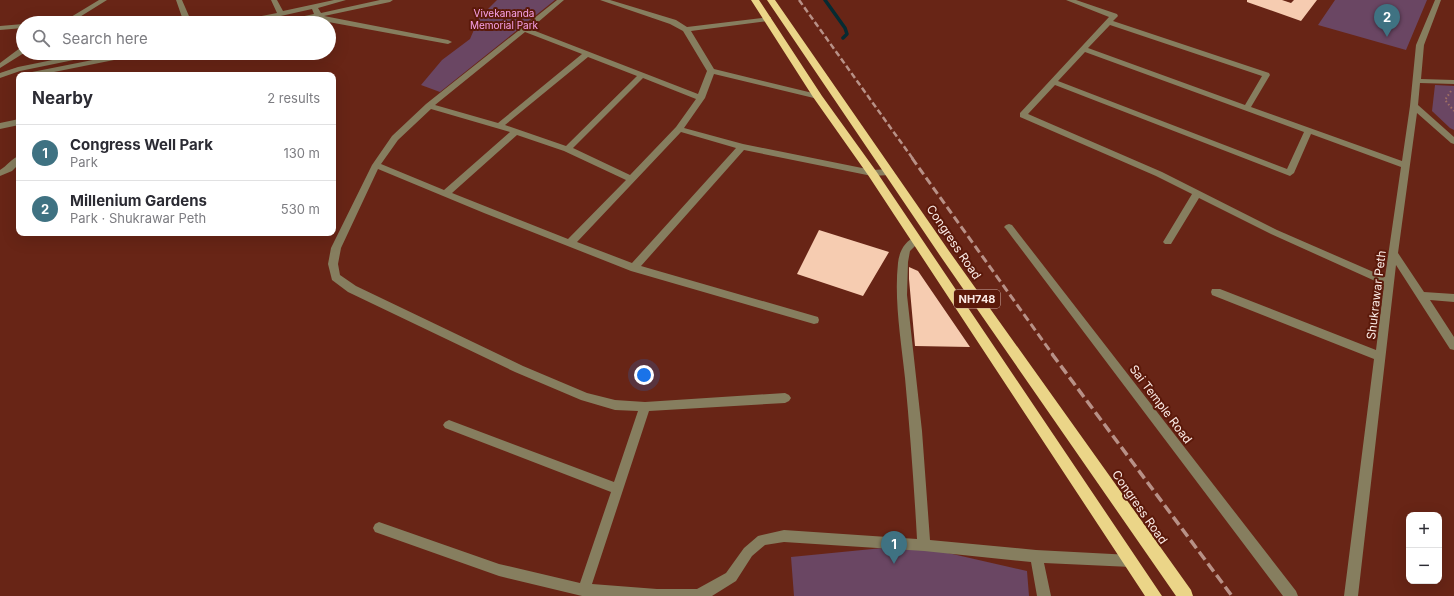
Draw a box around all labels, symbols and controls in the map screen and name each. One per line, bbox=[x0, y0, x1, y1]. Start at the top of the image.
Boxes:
pin: 2 bbox=[1374, 4, 1400, 37]
park label: Vivekananda Memorial Park bbox=[470, 7, 539, 31]
search box bbox=[16, 16, 336, 60]
icon: search bbox=[30, 27, 52, 49]
text: Search here bbox=[62, 29, 148, 48]
text: Nearby bbox=[32, 88, 93, 108]
text: 2 results bbox=[267, 90, 320, 106]
text: Congress Well Park bbox=[70, 135, 213, 154]
text: 1 bbox=[42, 145, 48, 161]
text: 130 m bbox=[283, 145, 320, 161]
text: Park bbox=[70, 154, 98, 170]
text: Millenium Gardens bbox=[70, 191, 207, 210]
text: 2 bbox=[41, 201, 49, 217]
text: 530 m bbox=[281, 201, 320, 217]
street label: Congress Road bbox=[924, 202, 984, 282]
text: Park · Shukrawar Peth bbox=[70, 210, 206, 226]
street label: Shukrawar Peth bbox=[1363, 250, 1389, 340]
road number: NH748 bbox=[954, 290, 1000, 308]
street label: Sai Temple Road bbox=[1127, 362, 1195, 446]
your location bbox=[634, 365, 654, 385]
street label: Congress Road bbox=[1109, 467, 1171, 547]
map controls bbox=[1406, 512, 1442, 584]
button: + bbox=[1406, 512, 1442, 548]
pin: 1 bbox=[881, 531, 907, 564]
button: − bbox=[1406, 548, 1442, 584]

